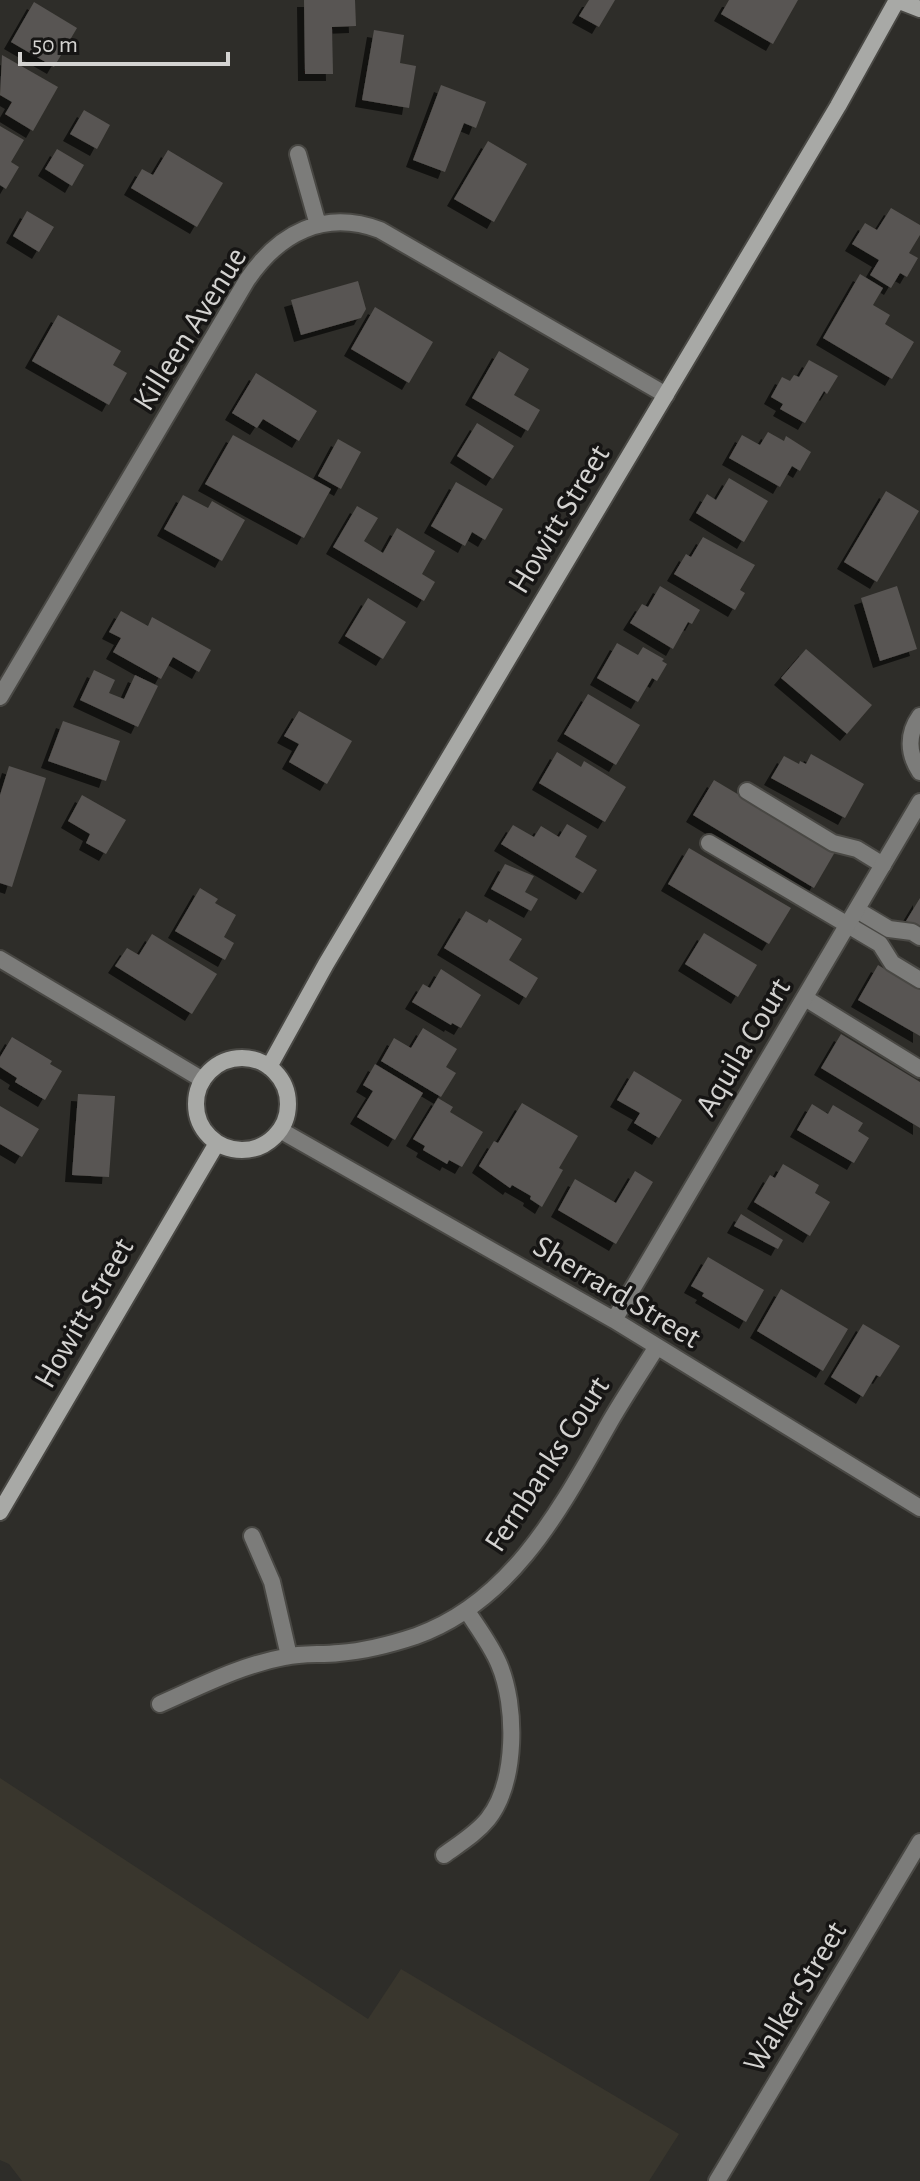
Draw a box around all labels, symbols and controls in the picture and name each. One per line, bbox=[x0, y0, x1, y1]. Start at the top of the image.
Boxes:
scale bar bbox=[20, 16, 228, 66]
text: 50 m bbox=[32, 33, 78, 57]
street label: Killeen Avenue bbox=[127, 242, 253, 416]
street label: Howitt Street bbox=[502, 439, 616, 599]
street label: Aquila Court bbox=[689, 973, 797, 1121]
street label: Sherrard Street bbox=[528, 1230, 706, 1354]
street label: Howitt Street bbox=[28, 1233, 140, 1393]
street label: Fernbanks Court bbox=[479, 1371, 615, 1557]
street label: Walker Street bbox=[738, 1916, 852, 2078]

